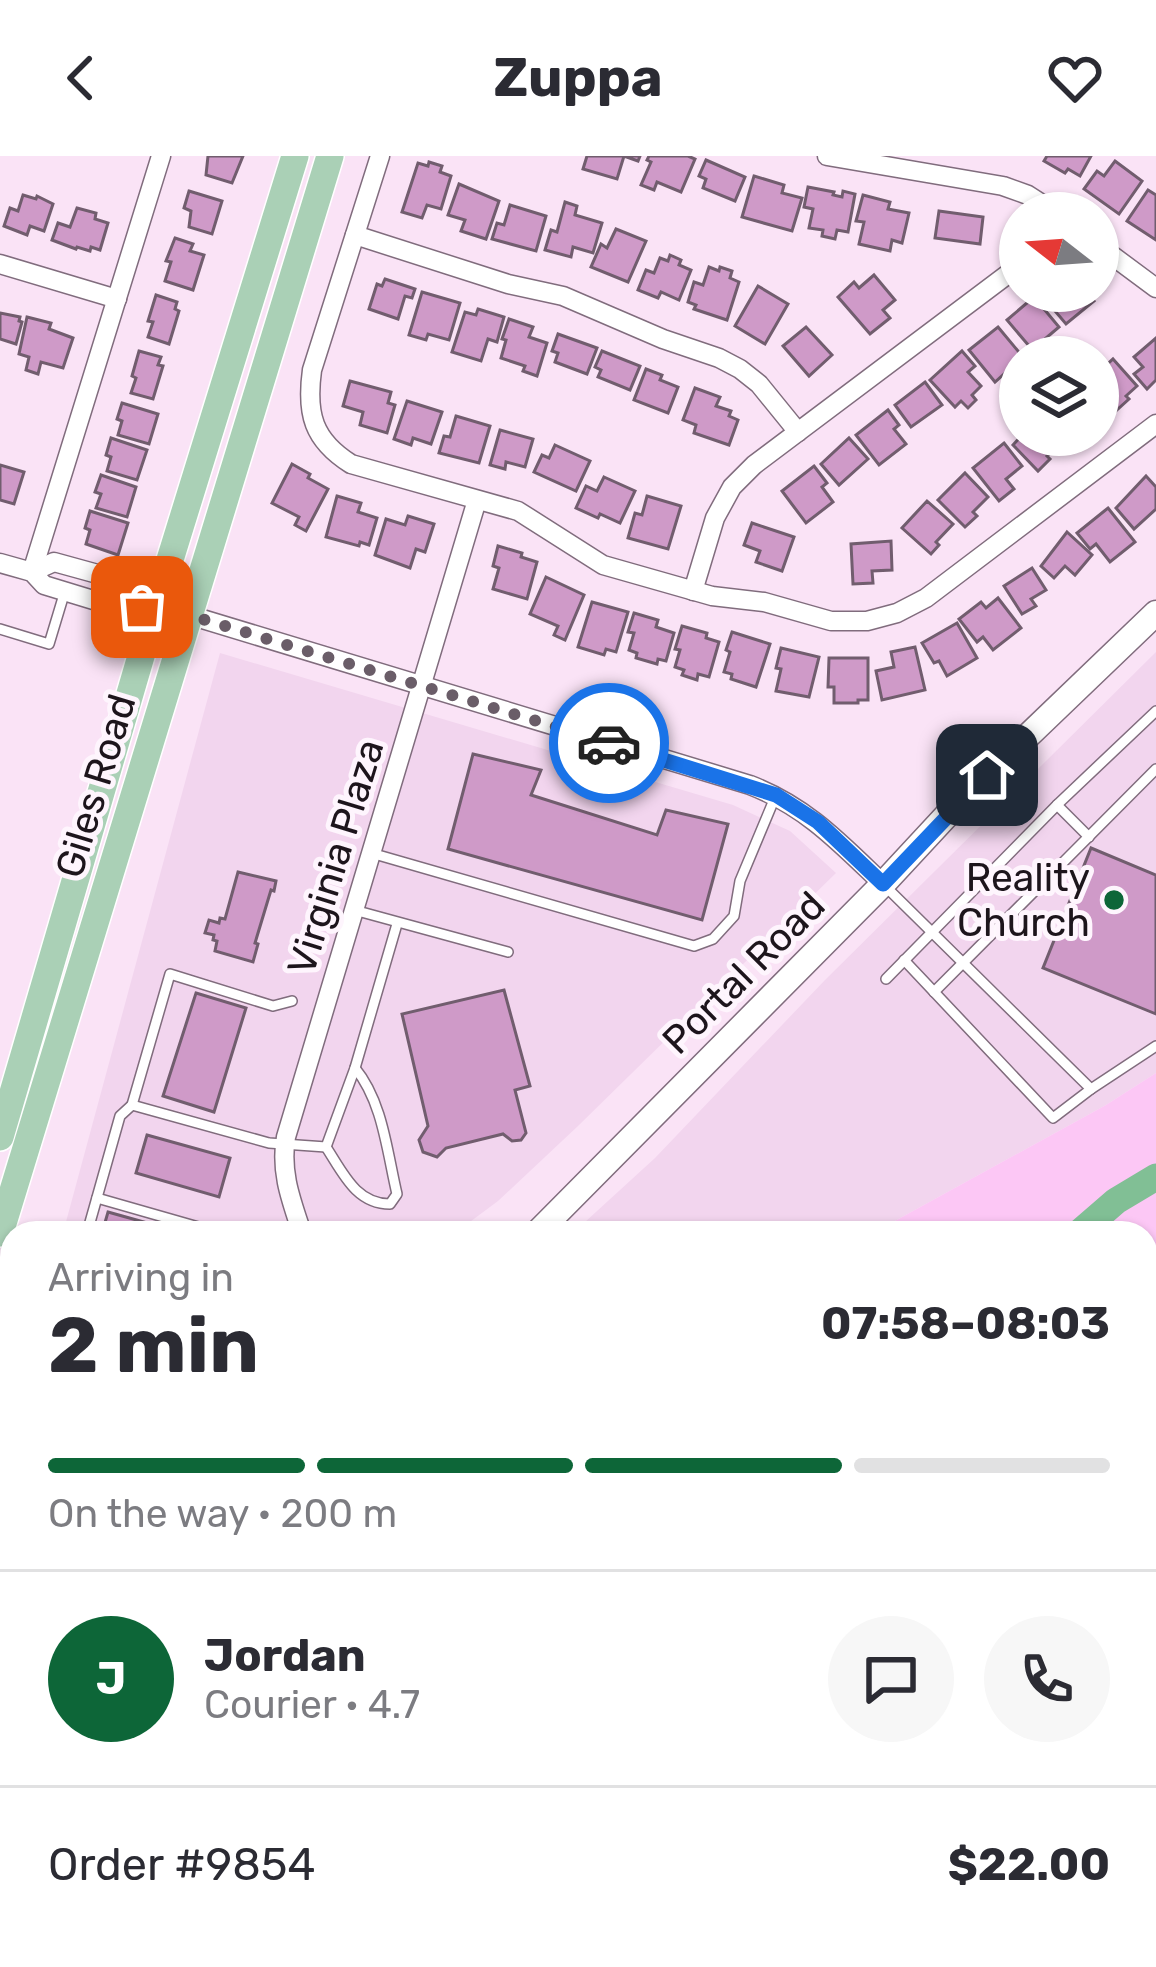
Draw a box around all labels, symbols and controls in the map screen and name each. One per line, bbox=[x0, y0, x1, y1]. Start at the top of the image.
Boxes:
icon: back bbox=[48, 45, 114, 111]
icon: heart bbox=[1042, 45, 1108, 111]
text: Zuppa bbox=[493, 46, 663, 110]
north arrow bbox=[999, 192, 1119, 312]
map controls bbox=[999, 192, 1119, 456]
button: layers bbox=[999, 336, 1119, 456]
pin bbox=[91, 556, 193, 658]
icon: bag bbox=[109, 574, 175, 640]
courier bbox=[549, 683, 669, 803]
street label: Giles Road bbox=[46, 689, 146, 883]
icon: car bbox=[576, 710, 642, 776]
pin bbox=[936, 724, 1038, 826]
street label: Virginia Plaza bbox=[278, 734, 394, 980]
icon: home bbox=[954, 742, 1020, 808]
place label: Reality Church bbox=[957, 855, 1090, 946]
street label: Portal Road bbox=[653, 882, 835, 1064]
marker: Reality Church bbox=[1101, 887, 1127, 913]
text: Arriving in bbox=[48, 1255, 234, 1301]
text: 07:58–08:03 bbox=[821, 1297, 1110, 1350]
text: 2 min bbox=[48, 1299, 259, 1392]
text: On the way · 200 m bbox=[48, 1491, 397, 1537]
button: chat bbox=[828, 1616, 954, 1742]
button: phone bbox=[984, 1616, 1110, 1742]
text: Jordan bbox=[204, 1629, 366, 1682]
text: J bbox=[96, 1652, 126, 1705]
text: Courier · 4.7 bbox=[204, 1682, 420, 1728]
text: Order #9854 bbox=[48, 1838, 316, 1891]
text: $22.00 bbox=[948, 1838, 1110, 1891]

